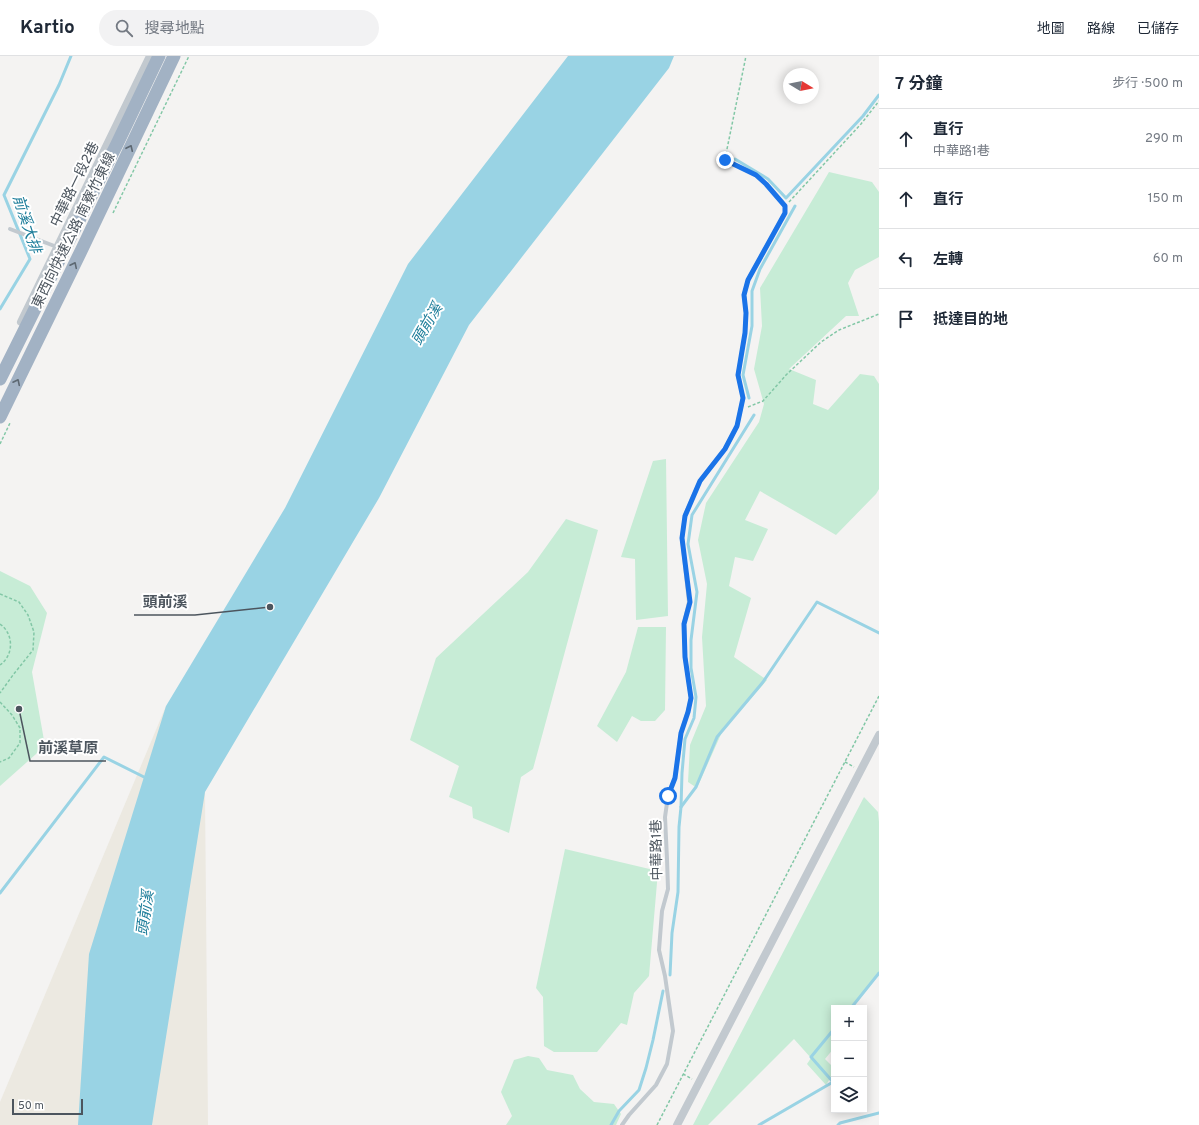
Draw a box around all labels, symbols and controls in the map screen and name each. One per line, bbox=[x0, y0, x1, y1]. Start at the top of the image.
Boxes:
search box bbox=[99, 10, 379, 46]
text: Kartio bbox=[20, 16, 75, 40]
icon: search bbox=[113, 17, 135, 39]
text: 搜尋地點 bbox=[145, 20, 205, 39]
text: 地圖 bbox=[1037, 21, 1065, 38]
text: 路線 bbox=[1087, 21, 1115, 38]
text: 已儲存 bbox=[1137, 21, 1179, 38]
north arrow bbox=[783, 68, 819, 104]
text: 7 分鐘 bbox=[895, 74, 942, 96]
text: 步行 · 500 m bbox=[1112, 76, 1183, 92]
text: 直行 bbox=[933, 121, 963, 140]
icon: ahead bbox=[895, 128, 917, 150]
text: 290 m bbox=[1145, 131, 1183, 147]
street label: 中華路一段2巷 bbox=[47, 139, 103, 230]
one-way arrow bbox=[125, 144, 133, 152]
text: 中華路1巷 bbox=[933, 144, 990, 160]
street label: 東西向快速公路 南寮竹東線 bbox=[28, 150, 120, 311]
route end bbox=[716, 151, 734, 169]
icon: ahead bbox=[895, 188, 917, 210]
text: 直行 bbox=[933, 191, 963, 210]
text: 150 m bbox=[1148, 191, 1183, 207]
water label: 前溪大排 bbox=[7, 193, 44, 258]
icon: left bbox=[895, 248, 917, 270]
text: 左轉 bbox=[933, 251, 963, 270]
text: 60 m bbox=[1153, 251, 1183, 267]
one-way arrow bbox=[69, 262, 77, 269]
water label: 頭前溪 bbox=[409, 299, 449, 349]
icon: arrive bbox=[895, 308, 917, 330]
text: 抵達目的地 bbox=[933, 311, 1008, 330]
one-way arrow bbox=[12, 379, 20, 386]
callout: 頭前溪 bbox=[134, 588, 195, 615]
text: 頭前溪 bbox=[142, 593, 188, 613]
callout: 前溪草原 bbox=[30, 734, 106, 761]
text: 前溪草原 bbox=[38, 739, 98, 759]
route start bbox=[659, 787, 677, 805]
street label: 中華路1巷 bbox=[648, 819, 667, 881]
water label: 頭前溪 bbox=[134, 888, 159, 937]
map controls bbox=[831, 1005, 867, 1113]
button: + bbox=[831, 1005, 867, 1041]
button: − bbox=[831, 1041, 867, 1077]
button: layers bbox=[831, 1077, 867, 1113]
scale bar bbox=[12, 1097, 83, 1116]
text: 50 m bbox=[18, 1099, 44, 1113]

